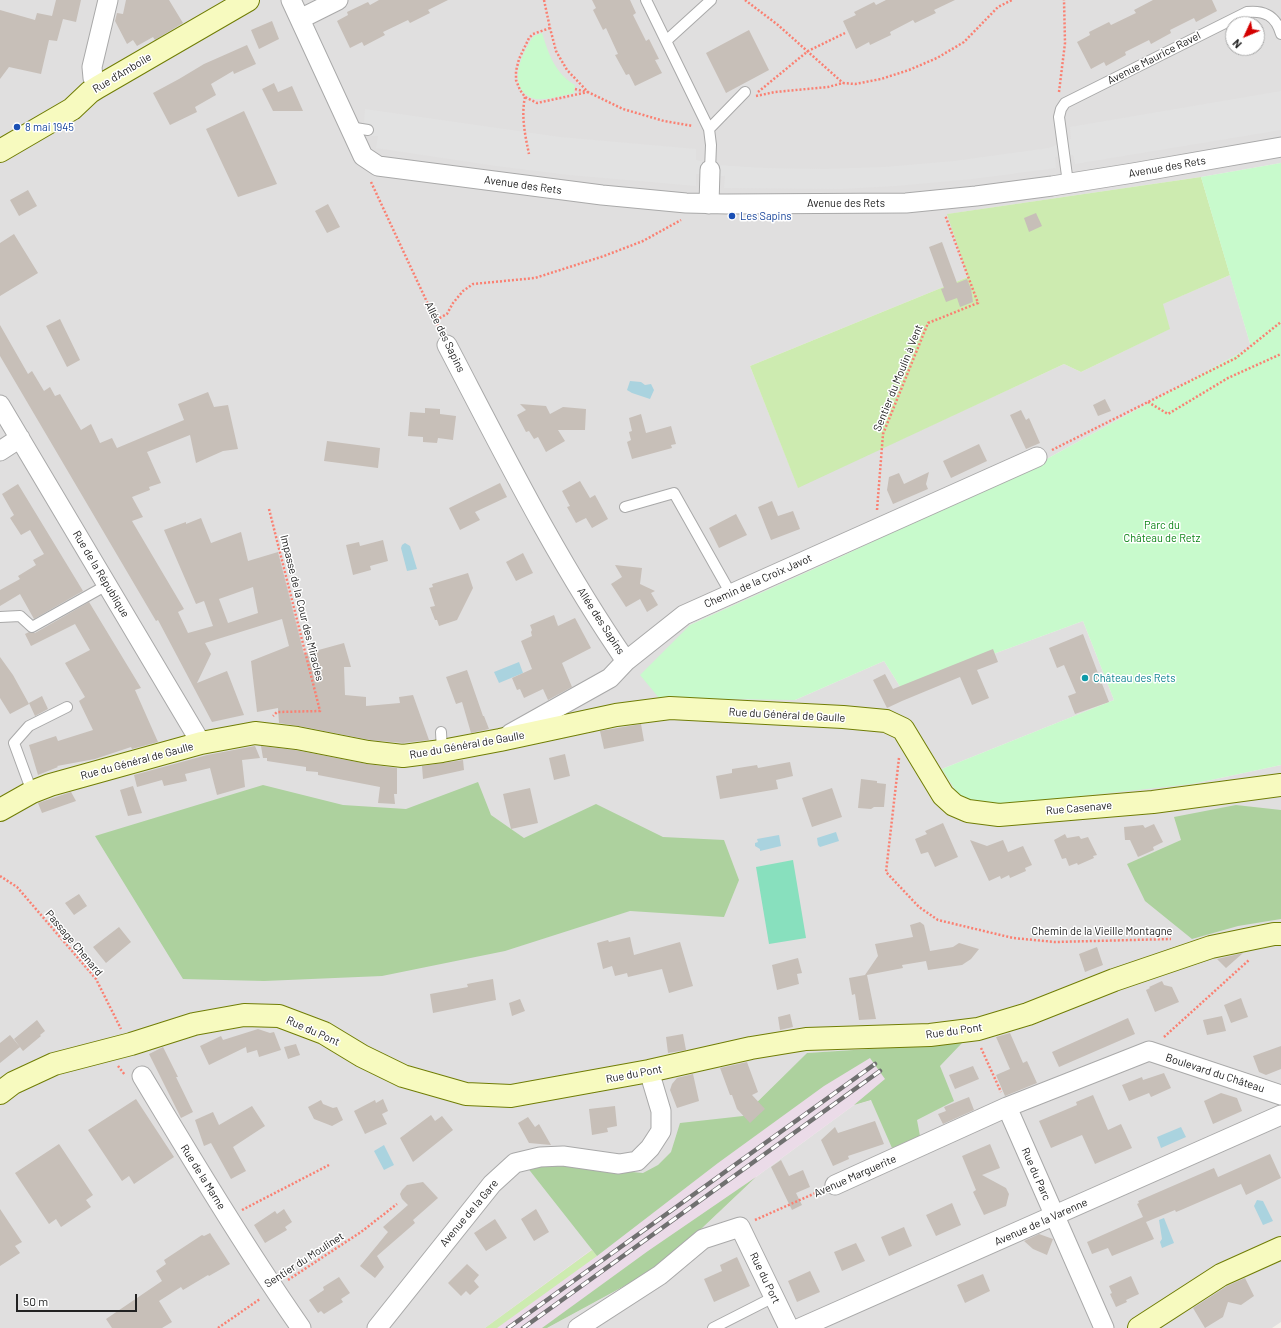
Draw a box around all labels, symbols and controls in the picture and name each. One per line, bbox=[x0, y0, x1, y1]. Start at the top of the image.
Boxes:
north arrow bbox=[1225, 16, 1265, 56]
street label: Avenue Maurice Ravel bbox=[1105, 29, 1203, 87]
text: N bbox=[1230, 37, 1244, 51]
street label: Rue d'Amboile bbox=[90, 50, 154, 96]
place label: 8 mai 1945 bbox=[25, 120, 74, 134]
marker: 8 mai 1945 bbox=[12, 122, 22, 132]
street label: Avenue des Rets bbox=[1127, 154, 1207, 180]
street label: Avenue des Rets bbox=[483, 173, 563, 197]
street label: Avenue des Rets bbox=[807, 196, 885, 210]
place label: Les Sapins bbox=[740, 209, 792, 223]
marker: Les Sapins bbox=[727, 211, 737, 221]
street label: Allée des Sapins bbox=[422, 299, 468, 375]
street label: Sentier du Moulin à Vent bbox=[871, 323, 925, 433]
park label: Parc du Château de Retz bbox=[1123, 518, 1201, 544]
street label: Rue de la République bbox=[70, 528, 132, 620]
street label: Impasse de la Cour des Miracles bbox=[277, 534, 327, 682]
street label: Chemin de la Croix Javot bbox=[702, 551, 814, 611]
street label: Allée des Sapins bbox=[574, 585, 628, 657]
place label: Château des Rets bbox=[1093, 671, 1176, 685]
marker: Château des Rets bbox=[1080, 673, 1090, 683]
street label: Rue du Général de Gaulle bbox=[728, 705, 846, 725]
street label: Rue du Général de Gaulle bbox=[408, 728, 526, 762]
street label: Rue du Général de Gaulle bbox=[79, 740, 195, 782]
street label: Rue Casenave bbox=[1045, 799, 1113, 817]
street label: Passage Chenard bbox=[43, 907, 105, 979]
street label: Chemin de la Vieille Montagne bbox=[1032, 924, 1172, 938]
street label: Rue du Pont bbox=[284, 1013, 342, 1049]
street label: Rue du Pont bbox=[925, 1020, 983, 1042]
street label: Boulevard du Château bbox=[1164, 1051, 1266, 1095]
street label: Rue du Pont bbox=[605, 1062, 663, 1086]
street label: Rue de la Marne bbox=[178, 1142, 228, 1212]
street label: Rue du Parc bbox=[1018, 1145, 1054, 1203]
street label: Avenue Marguerite bbox=[812, 1152, 898, 1200]
street label: Avenue de la Gare bbox=[437, 1177, 501, 1249]
street label: Avenue de la Varenne bbox=[992, 1196, 1090, 1248]
street label: Sentier du Moulinet bbox=[262, 1229, 346, 1291]
street label: Rue du Port bbox=[747, 1250, 783, 1306]
scale bar bbox=[18, 1286, 139, 1312]
text: 50 m bbox=[23, 1294, 48, 1308]

